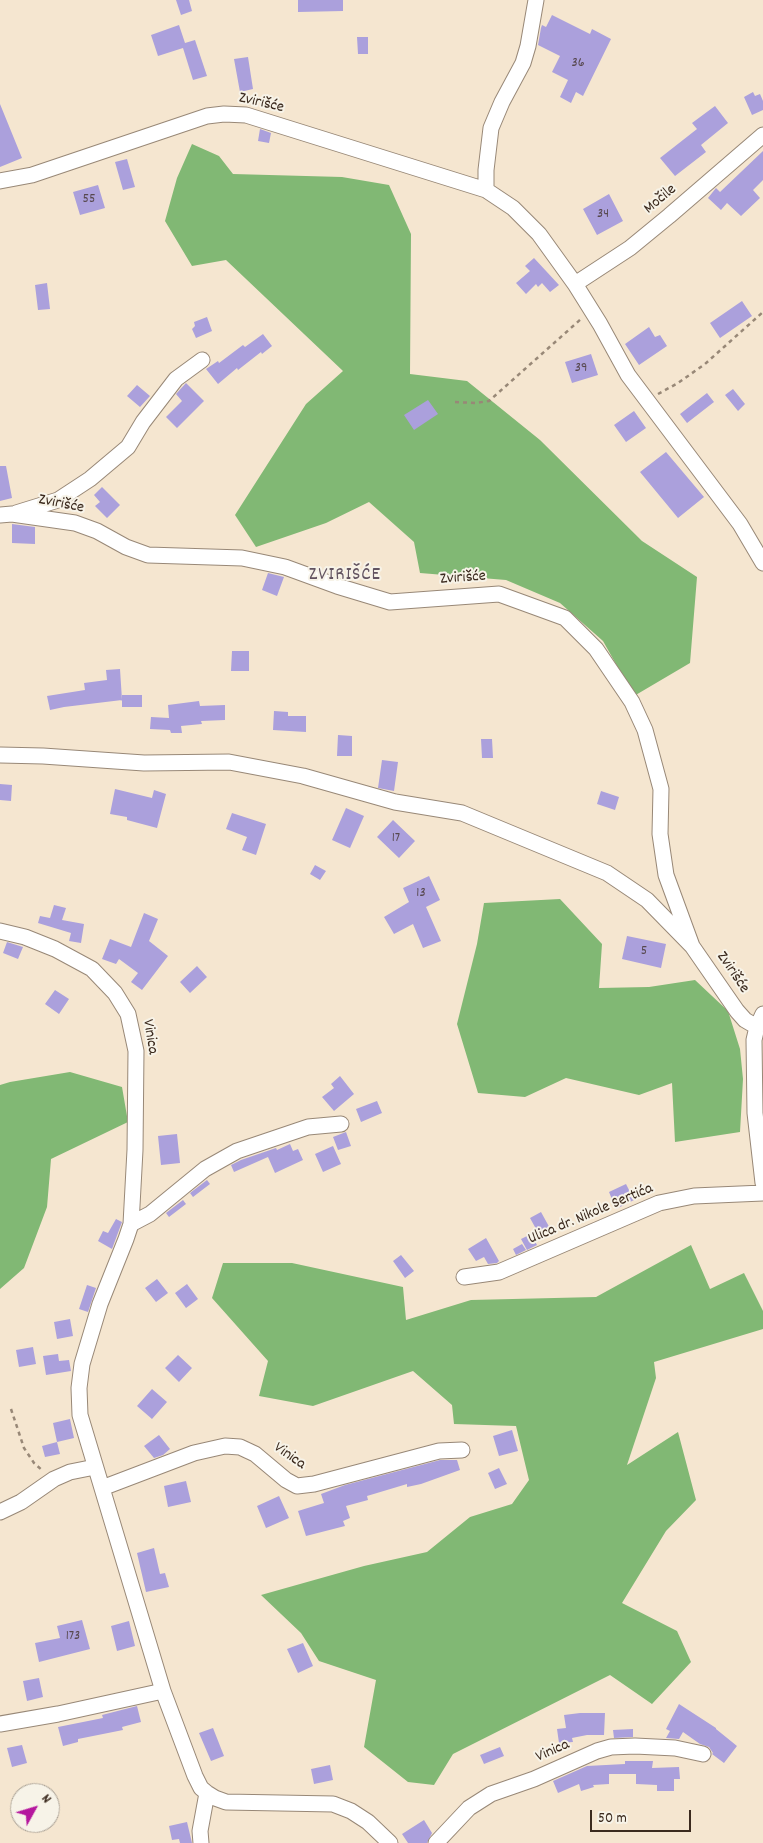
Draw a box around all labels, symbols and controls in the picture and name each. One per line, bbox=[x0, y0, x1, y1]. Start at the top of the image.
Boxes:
house number: 36 bbox=[571, 56, 585, 72]
street label: Zvirišće bbox=[236, 89, 286, 119]
street label: Močile bbox=[641, 181, 681, 219]
house number: 55 bbox=[83, 192, 95, 208]
house number: 34 bbox=[597, 207, 609, 223]
house number: 39 bbox=[575, 361, 587, 377]
street label: Zvirišće bbox=[37, 491, 85, 519]
district label: ZVIRIŠĆE bbox=[308, 565, 382, 587]
street label: Zvirišće bbox=[439, 568, 487, 590]
house number: 17 bbox=[392, 831, 400, 847]
house number: 13 bbox=[416, 886, 426, 902]
house number: 5 bbox=[641, 944, 647, 960]
street label: Zvirišće bbox=[711, 949, 753, 997]
street label: Vinica bbox=[137, 1018, 161, 1056]
street label: Ulica dr. Nikole Sertića bbox=[526, 1180, 656, 1250]
street label: Vinica bbox=[269, 1439, 309, 1475]
house number: 173 bbox=[66, 1629, 80, 1645]
street label: Vinica bbox=[533, 1736, 573, 1768]
north arrow bbox=[10, 1783, 60, 1833]
text: N bbox=[36, 1790, 56, 1808]
scale bar bbox=[593, 1800, 694, 1832]
text: 50 m bbox=[598, 1808, 627, 1830]

